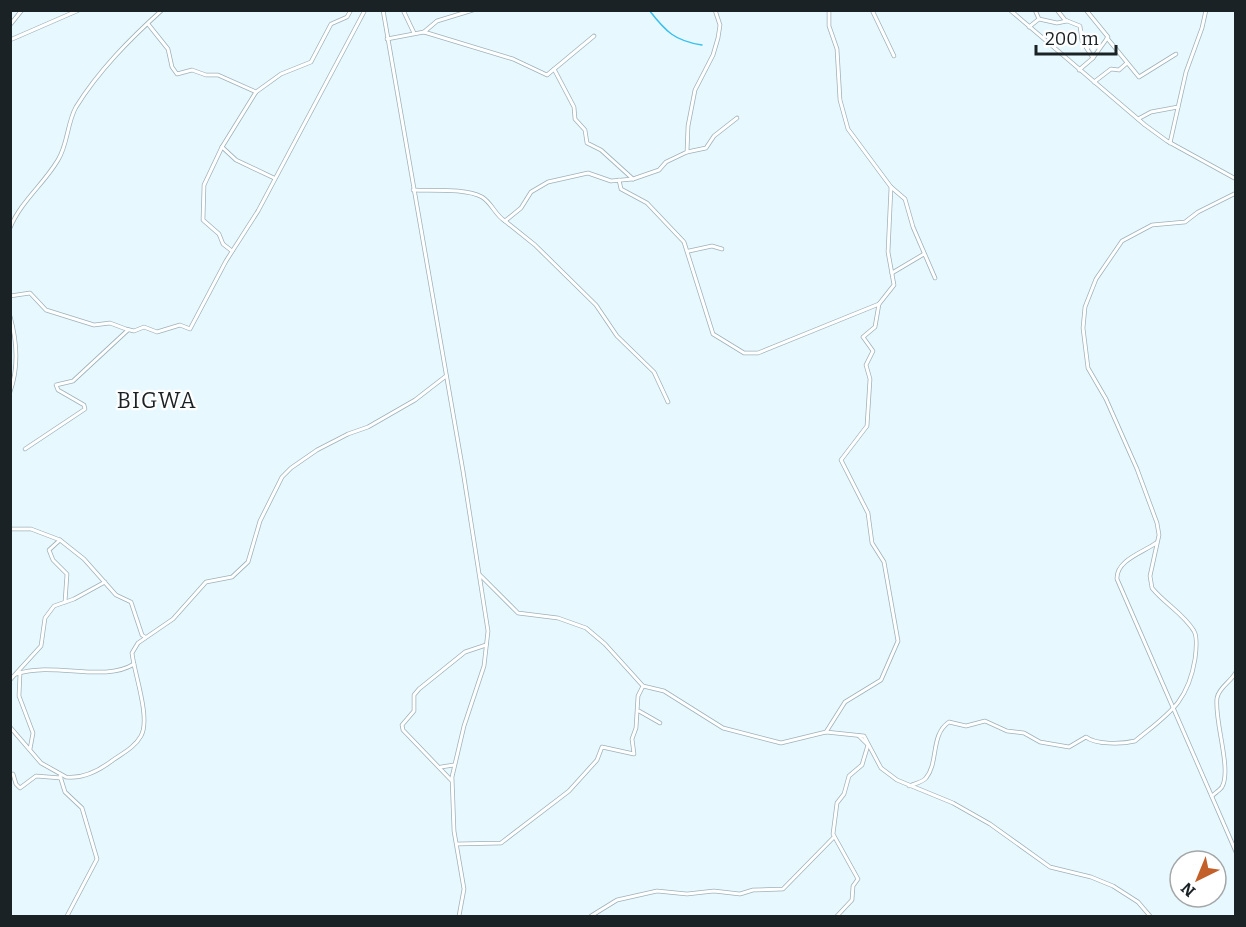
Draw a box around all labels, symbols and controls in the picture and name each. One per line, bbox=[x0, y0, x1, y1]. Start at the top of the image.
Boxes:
scale bar bbox=[1036, 18, 1116, 56]
text: 200 m bbox=[1045, 28, 1099, 50]
district label: BIGWA bbox=[117, 387, 197, 414]
north arrow bbox=[1168, 849, 1228, 909]
text: N bbox=[1177, 878, 1199, 901]

